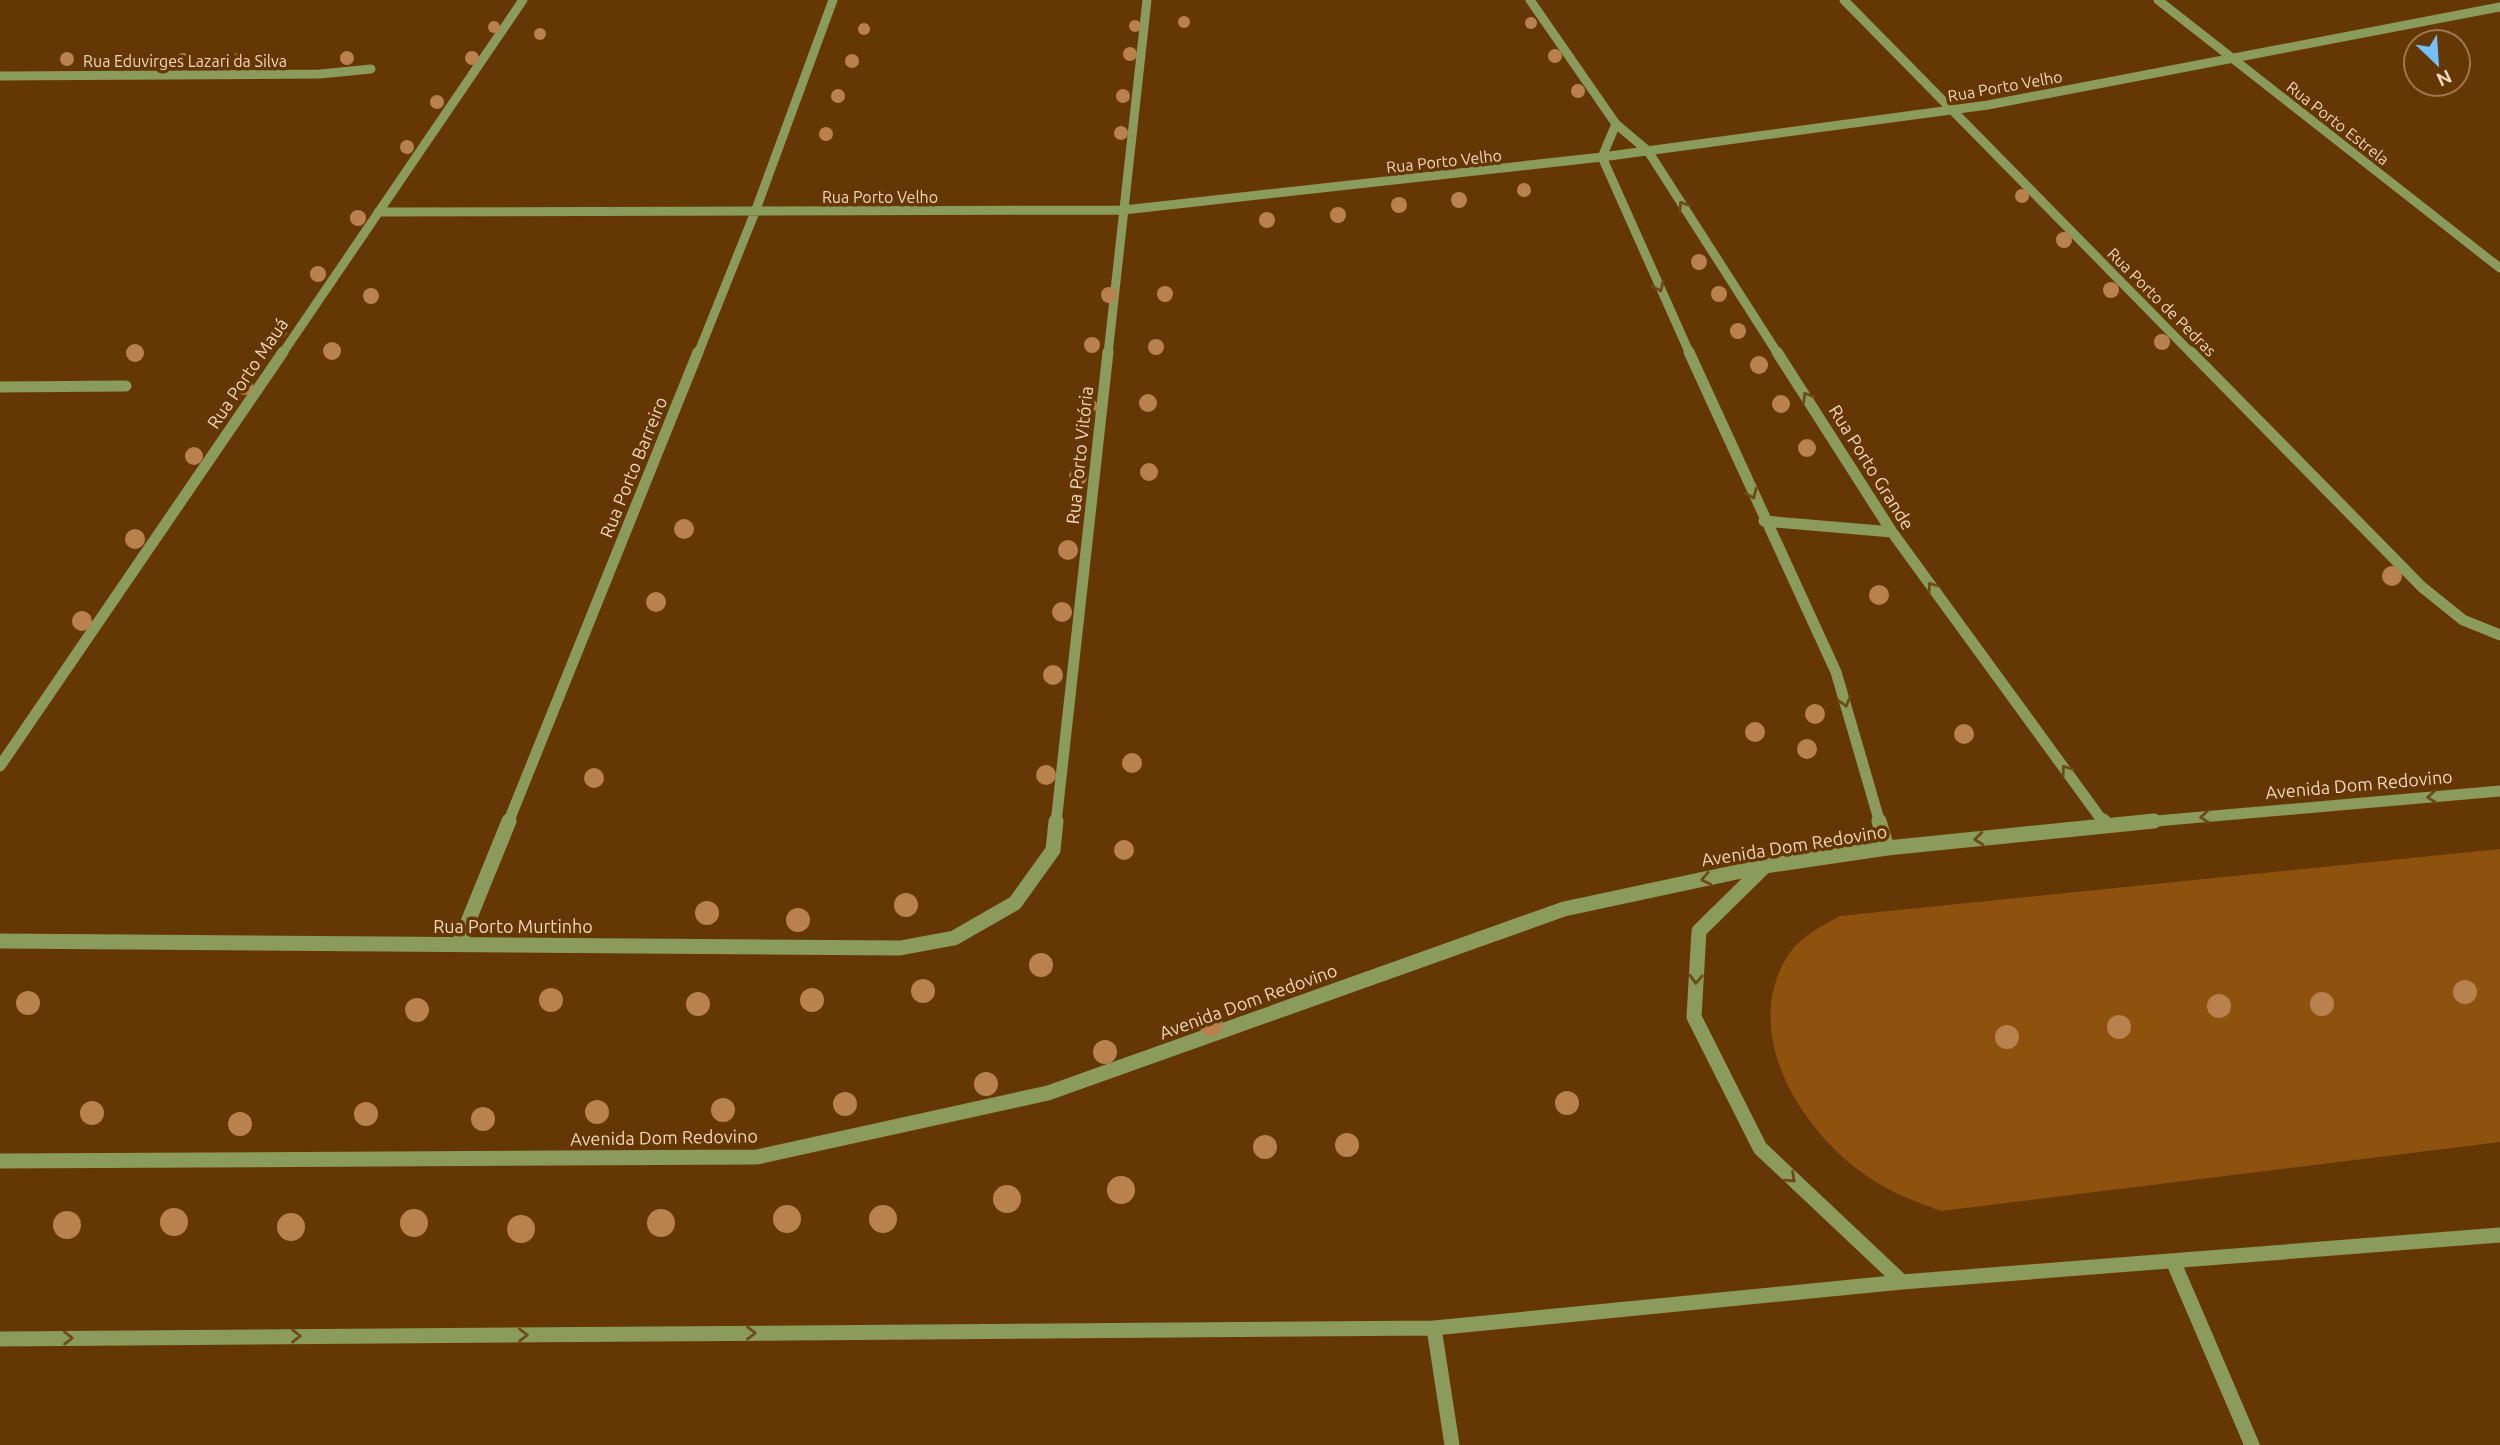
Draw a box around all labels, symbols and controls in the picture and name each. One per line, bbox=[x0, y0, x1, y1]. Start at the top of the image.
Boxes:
north arrow bbox=[2402, 28, 2472, 98]
street label: Rua Eduvirges Lazari da Silva bbox=[83, 52, 287, 70]
text: N bbox=[2433, 65, 2455, 91]
street label: Rua Porto Velho bbox=[1946, 67, 2064, 105]
street label: Rua Porto Estrela bbox=[2283, 78, 2393, 168]
street label: Rua Porto Velho bbox=[1385, 146, 1503, 176]
street label: Rua Porto Velho bbox=[822, 188, 938, 206]
one-way arrow bbox=[1679, 200, 1692, 213]
street label: Rua Porto de Pedras bbox=[2104, 244, 2220, 360]
one-way arrow bbox=[1651, 279, 1665, 292]
street label: Rua Porto Mauá bbox=[203, 314, 291, 432]
street label: Rua Porto Vitória bbox=[1062, 385, 1096, 525]
one-way arrow bbox=[1802, 391, 1815, 404]
street label: Rua Porto Barreiro bbox=[596, 394, 670, 540]
street label: Rua Porto Grande bbox=[1826, 401, 1918, 533]
one-way arrow bbox=[1744, 487, 1758, 500]
one-way arrow bbox=[1928, 582, 1940, 594]
one-way arrow bbox=[1836, 696, 1851, 708]
one-way arrow bbox=[2062, 765, 2074, 778]
street label: Avenida Dom Redovino bbox=[2265, 766, 2453, 802]
one-way arrow bbox=[2426, 789, 2437, 804]
one-way arrow bbox=[2200, 809, 2211, 824]
street label: Avenida Dom Redovino bbox=[1700, 820, 1888, 870]
one-way arrow bbox=[1973, 831, 1985, 846]
one-way arrow bbox=[1700, 870, 1712, 885]
street label: Rua Porto Murtinho bbox=[433, 916, 593, 936]
street label: Avenida Dom Redovino bbox=[1156, 960, 1340, 1042]
one-way arrow bbox=[1689, 974, 1704, 985]
street label: Avenida Dom Redovino bbox=[570, 1125, 758, 1149]
one-way arrow bbox=[1783, 1169, 1796, 1182]
one-way arrow bbox=[746, 1325, 756, 1341]
one-way arrow bbox=[518, 1327, 529, 1343]
one-way arrow bbox=[290, 1329, 301, 1344]
one-way arrow bbox=[63, 1330, 74, 1346]

